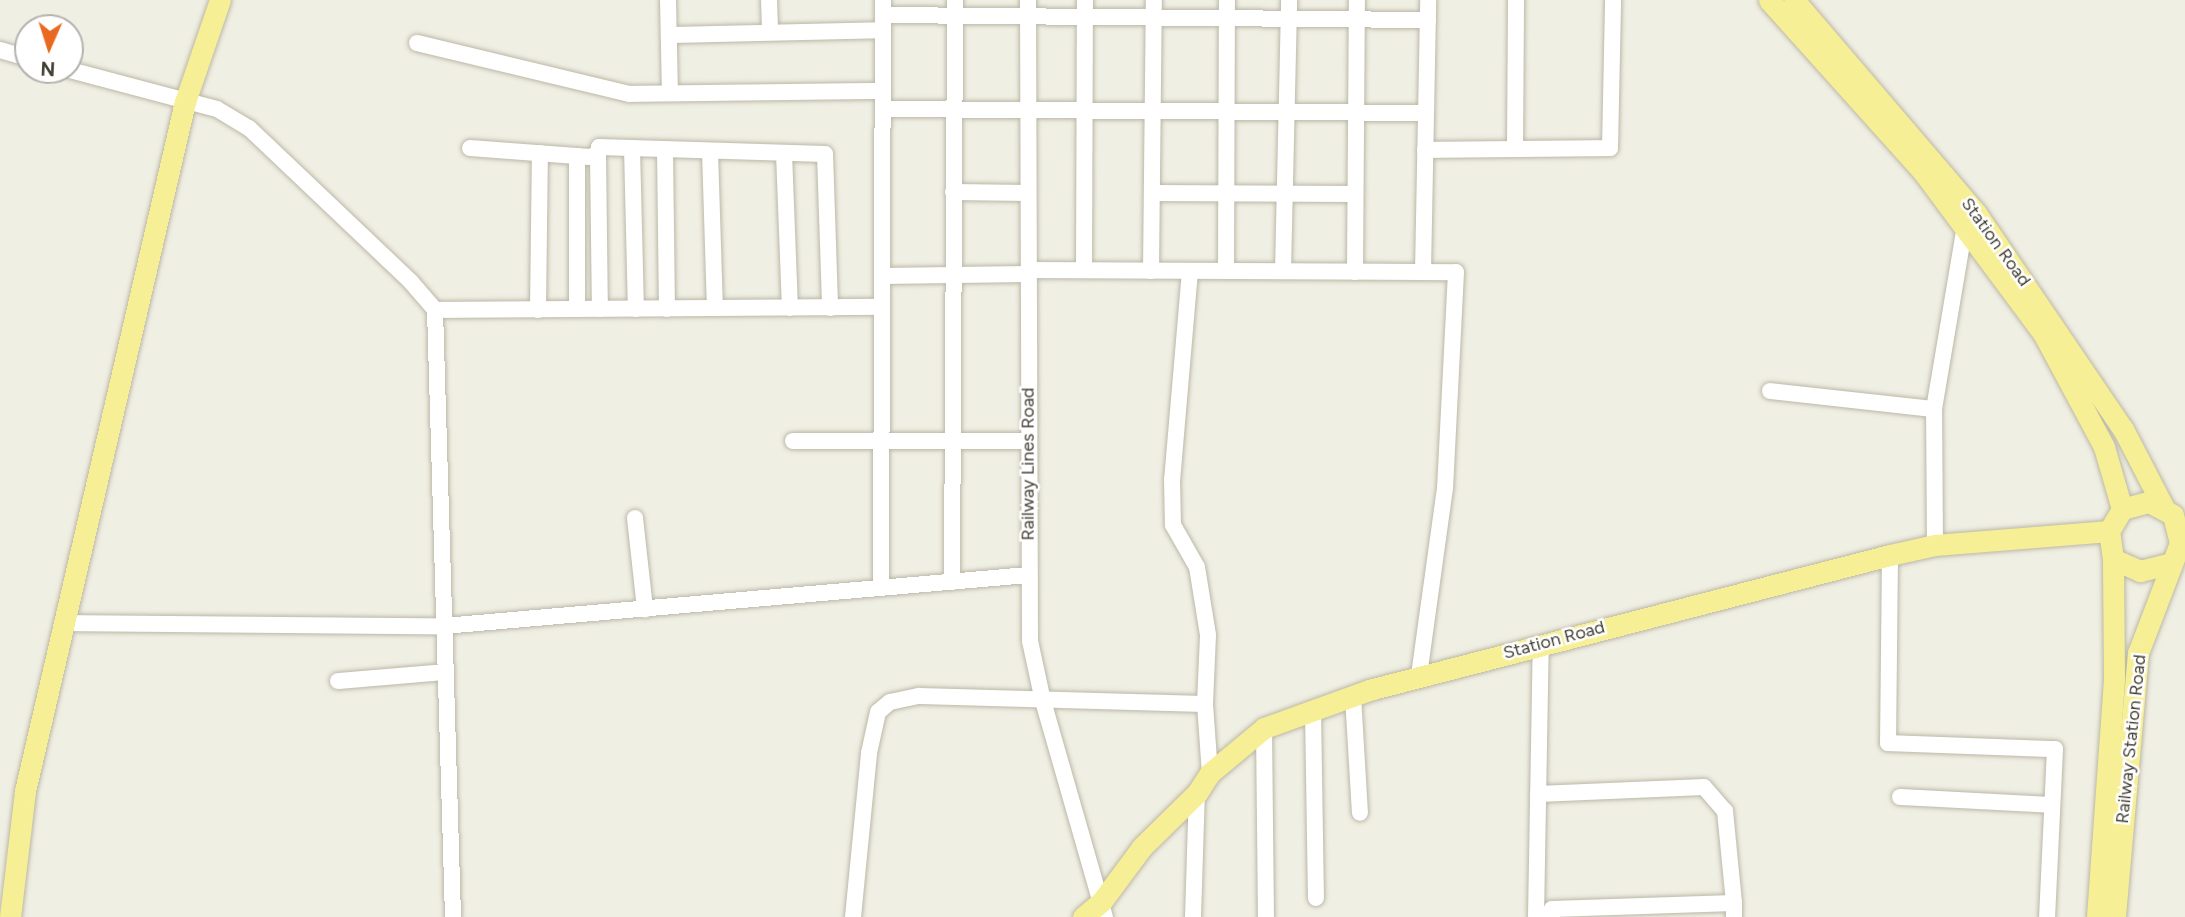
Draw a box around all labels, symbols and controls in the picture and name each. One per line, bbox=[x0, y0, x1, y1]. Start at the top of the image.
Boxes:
north arrow bbox=[14, 14, 84, 84]
text: N bbox=[40, 57, 56, 80]
street label: Station Road bbox=[1957, 193, 2035, 291]
street label: Railway Lines Road bbox=[1017, 387, 1039, 541]
street label: Station Road bbox=[1501, 616, 1607, 664]
street label: Railway Station Road bbox=[2111, 653, 2151, 825]

